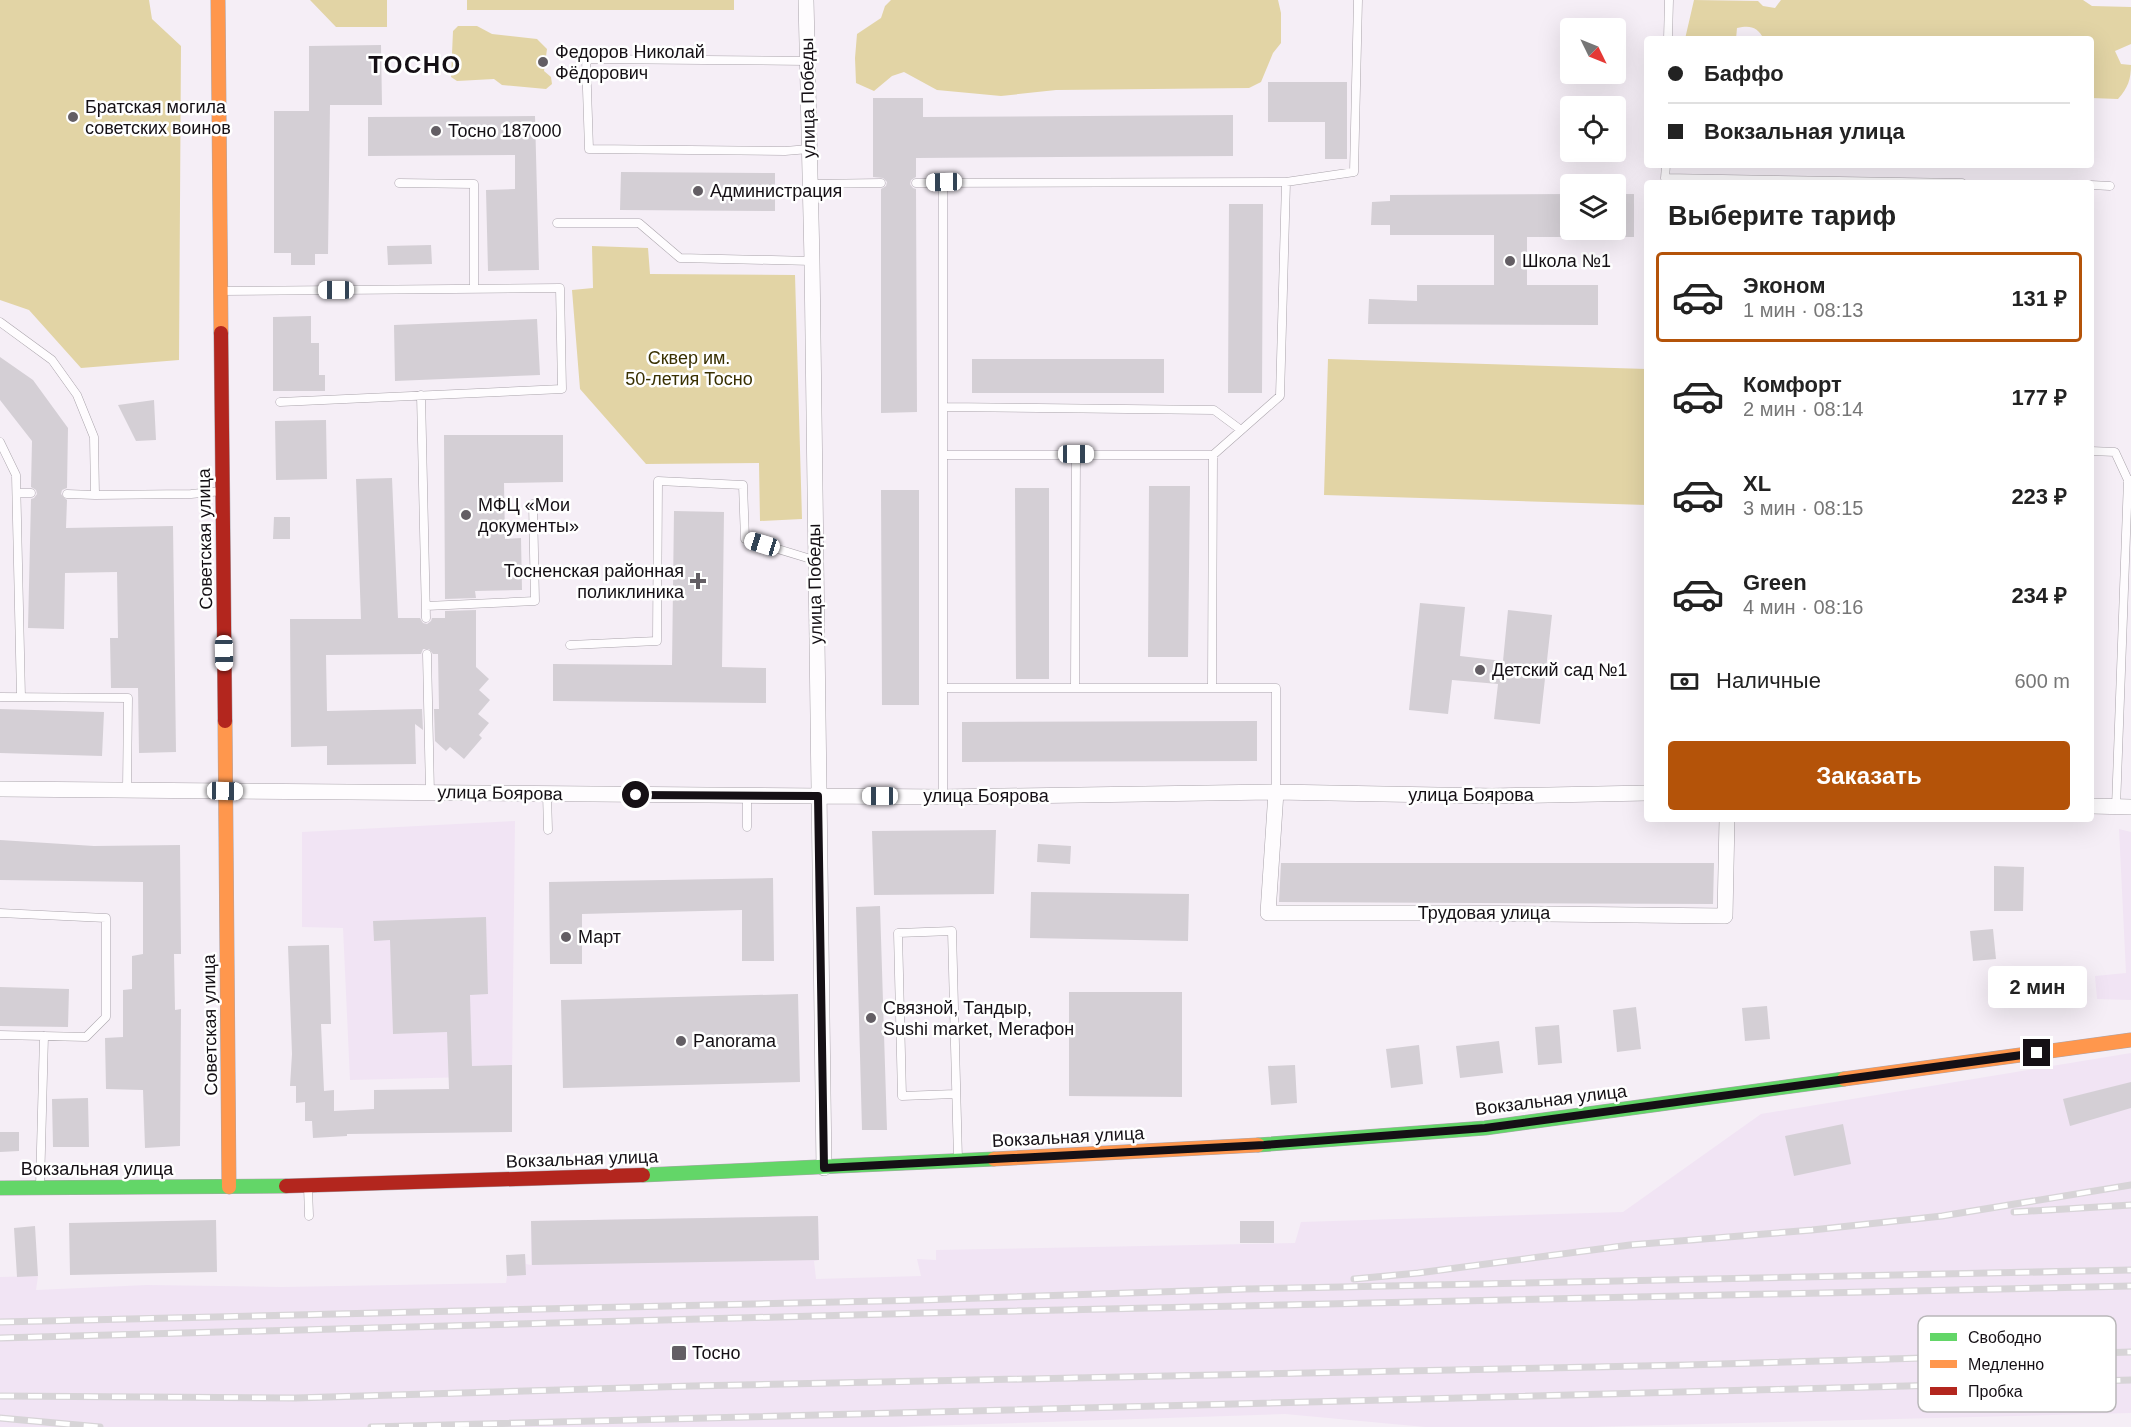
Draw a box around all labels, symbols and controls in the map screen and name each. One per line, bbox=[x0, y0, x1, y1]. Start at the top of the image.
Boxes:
north arrow bbox=[1560, 18, 1626, 84]
map controls bbox=[1560, 18, 1626, 240]
street label: улица Победы bbox=[797, 38, 819, 158]
place label: Федоров Николай Фёдорович bbox=[555, 42, 705, 83]
district label: ТОСНО bbox=[368, 51, 462, 78]
marker: Федоров Николай Фёдорович bbox=[536, 55, 550, 69]
text: Баффо bbox=[1704, 61, 1784, 86]
button: locate bbox=[1560, 96, 1626, 162]
place label: Братская могила советских воинов bbox=[85, 97, 231, 138]
marker: Братская могила советских воинов bbox=[66, 110, 80, 124]
text: Вокзальная улица bbox=[1704, 119, 1905, 144]
place label: Тосно 187000 bbox=[448, 121, 562, 141]
marker: Тосно 187000 bbox=[429, 124, 443, 138]
car bbox=[926, 173, 962, 191]
button: layers bbox=[1560, 174, 1626, 240]
place label: Администрация bbox=[710, 181, 842, 201]
marker: Администрация bbox=[691, 184, 705, 198]
text: Выберите тариф bbox=[1668, 201, 1896, 231]
place label: Школа №1 bbox=[1522, 251, 1611, 271]
marker: Школа №1 bbox=[1503, 254, 1517, 268]
icon: car bbox=[1671, 270, 1725, 324]
text: Эконом bbox=[1743, 273, 1826, 298]
car bbox=[318, 281, 354, 299]
text: 131 ₽ bbox=[2011, 286, 2067, 311]
text: 1 мин · 08:13 bbox=[1743, 299, 1863, 321]
park label: Сквер им. 50-летия Тосно bbox=[625, 348, 753, 389]
icon: car bbox=[1671, 369, 1725, 423]
text: Комфорт bbox=[1743, 372, 1842, 397]
text: 177 ₽ bbox=[2011, 385, 2067, 410]
text: 2 мин · 08:14 bbox=[1743, 398, 1863, 420]
car bbox=[1058, 445, 1094, 463]
street label: Советская улица bbox=[194, 467, 216, 610]
icon: car bbox=[1671, 468, 1725, 522]
text: XL bbox=[1743, 471, 1771, 496]
text: 223 ₽ bbox=[2011, 484, 2067, 509]
place label: МФЦ «Мои документы» bbox=[478, 495, 579, 536]
text: 3 мин · 08:15 bbox=[1743, 497, 1863, 519]
marker: МФЦ «Мои документы» bbox=[459, 508, 473, 522]
street label: улица Победы bbox=[804, 524, 826, 644]
car bbox=[742, 530, 782, 558]
place label: Тосненская районная поликлиника bbox=[504, 561, 685, 602]
icon: car bbox=[1671, 567, 1725, 621]
text: Green bbox=[1743, 570, 1807, 595]
marker: Тосненская районная поликлиника bbox=[689, 572, 707, 590]
text: 234 ₽ bbox=[2011, 583, 2067, 608]
text: 4 мин · 08:16 bbox=[1743, 596, 1863, 618]
car bbox=[215, 635, 233, 671]
place label: Детский сад №1 bbox=[1492, 660, 1627, 680]
marker: Детский сад №1 bbox=[1473, 663, 1487, 677]
icon: cash bbox=[1668, 665, 1701, 698]
text: Наличные bbox=[1716, 668, 1821, 693]
text: 600 m bbox=[2014, 670, 2070, 692]
button: Заказать bbox=[1668, 741, 2070, 810]
route start bbox=[622, 781, 649, 808]
car bbox=[207, 782, 243, 800]
street label: улица Боярова bbox=[437, 782, 564, 804]
street label: улица Боярова bbox=[1408, 785, 1535, 805]
street label: улица Боярова bbox=[923, 786, 1050, 806]
car bbox=[862, 787, 898, 805]
street label: Трудовая улица bbox=[1418, 903, 1551, 923]
place label: Март bbox=[578, 927, 621, 947]
marker: Март bbox=[559, 930, 573, 944]
street label: Советская улица bbox=[199, 953, 221, 1096]
callout: 2 мин bbox=[1988, 966, 2086, 1008]
text: 2 мин bbox=[2010, 976, 2065, 998]
place label: Связной, Тандыр, Sushi market, Мегафон bbox=[883, 998, 1074, 1039]
marker: Связной, Тандыр, Sushi market, Мегафон bbox=[864, 1011, 878, 1025]
place label: Panorama bbox=[693, 1031, 777, 1051]
marker: Panorama bbox=[674, 1034, 688, 1048]
route end bbox=[2023, 1039, 2050, 1066]
street label: Вокзальная улица bbox=[1474, 1081, 1629, 1119]
street label: Вокзальная улица bbox=[991, 1123, 1146, 1151]
street label: Вокзальная улица bbox=[505, 1146, 660, 1172]
street label: Вокзальная улица bbox=[21, 1159, 174, 1179]
legend bbox=[1918, 1316, 2116, 1412]
text: Свободно bbox=[1968, 1329, 2042, 1346]
place label: Тосно bbox=[692, 1343, 741, 1363]
marker: Тосно bbox=[670, 1344, 688, 1362]
text: Медленно bbox=[1968, 1356, 2044, 1373]
text: Пробка bbox=[1968, 1383, 2023, 1400]

